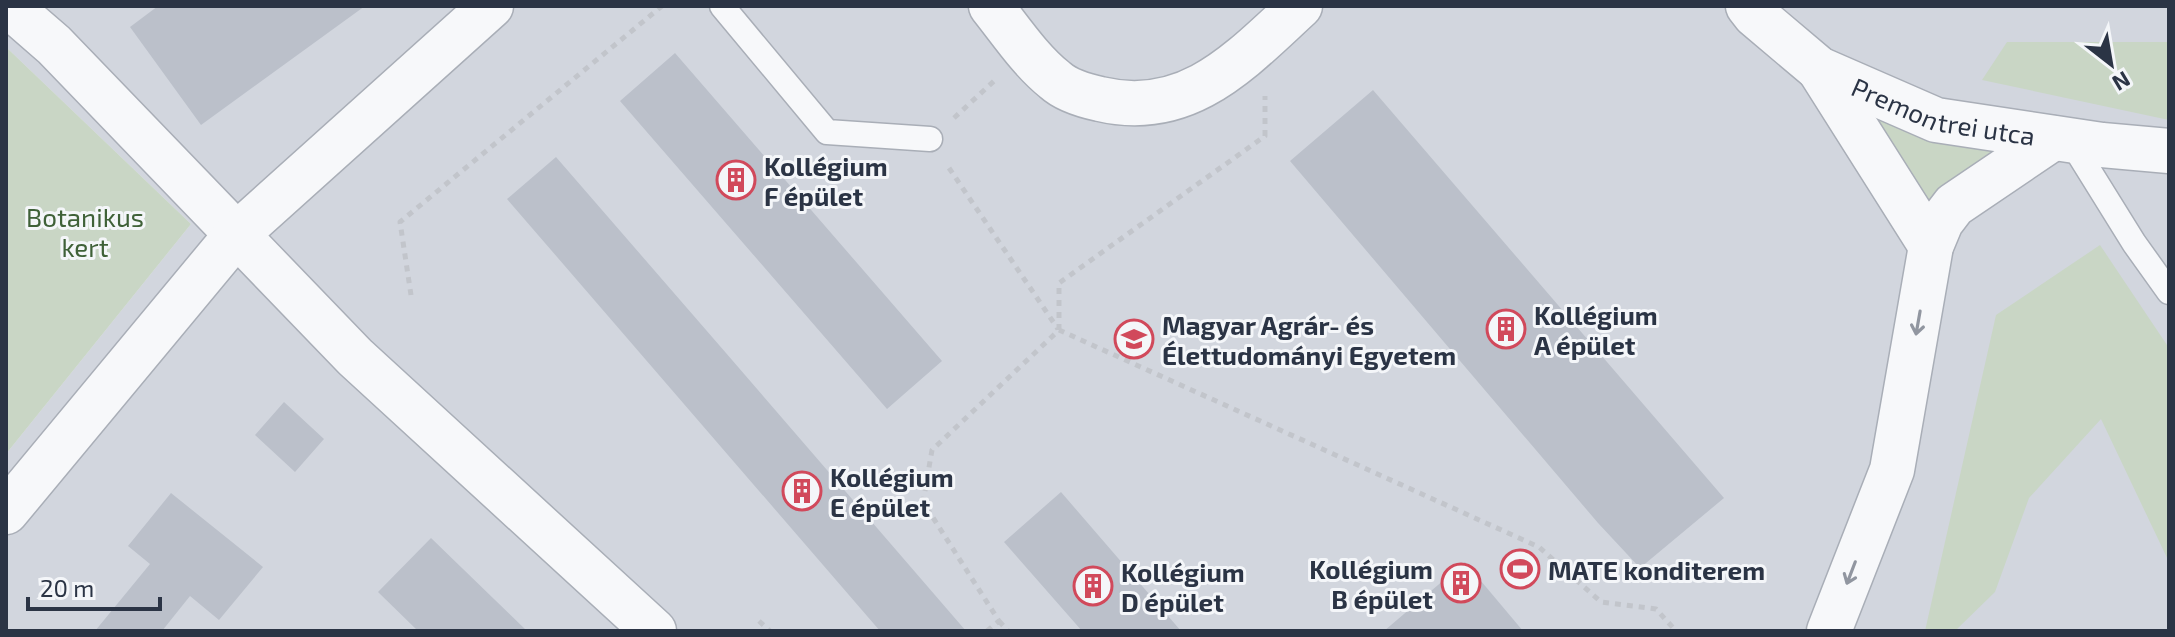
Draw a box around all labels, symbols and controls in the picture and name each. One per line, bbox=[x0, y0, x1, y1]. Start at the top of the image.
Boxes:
north arrow bbox=[2071, 24, 2151, 104]
text: N bbox=[2108, 67, 2135, 97]
street label: Premontrei utca bbox=[1847, 70, 2037, 150]
place label: Kollégium F épület bbox=[764, 150, 888, 211]
building icon: Kollégium F épület bbox=[715, 159, 757, 201]
park label: Botanikus kert bbox=[26, 201, 144, 262]
place label: Kollégium A épület bbox=[1534, 299, 1658, 360]
building icon: Kollégium A épület bbox=[1485, 308, 1527, 350]
place label: Magyar Agrár- és Élettudományi Egyetem bbox=[1162, 309, 1456, 371]
one-way arrow bbox=[1909, 310, 1924, 335]
school or university icon: Magyar Agrár- és Élettudományi Egyetem bbox=[1113, 318, 1155, 360]
place label: Kollégium E épület bbox=[830, 461, 954, 522]
building icon: Kollégium E épület bbox=[781, 470, 823, 512]
sports icon: MATE konditerem bbox=[1499, 548, 1541, 590]
place label: Kollégium B épület bbox=[1309, 553, 1433, 614]
place label: MATE konditerem bbox=[1548, 554, 1765, 585]
place label: Kollégium D épület bbox=[1121, 556, 1245, 617]
one-way arrow bbox=[1843, 560, 1857, 585]
scale bar bbox=[28, 561, 160, 611]
building icon: Kollégium B épület bbox=[1440, 562, 1482, 604]
building icon: Kollégium D épület bbox=[1072, 565, 1114, 607]
text: 20 m bbox=[40, 573, 94, 602]

